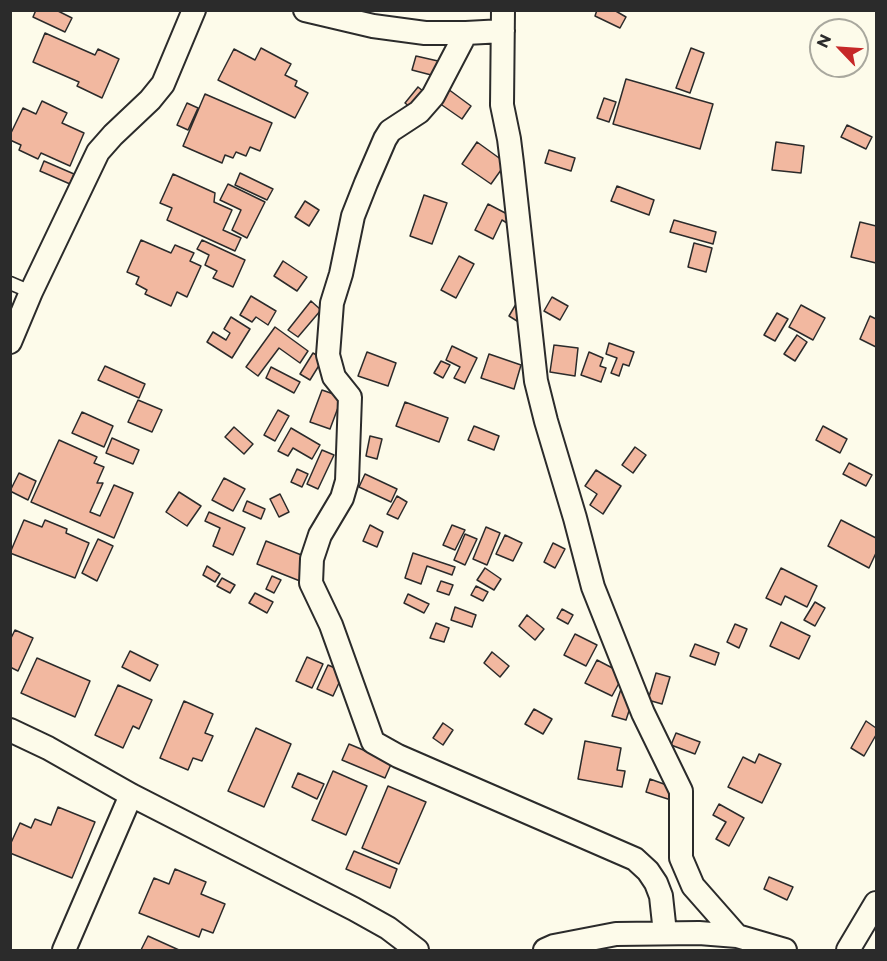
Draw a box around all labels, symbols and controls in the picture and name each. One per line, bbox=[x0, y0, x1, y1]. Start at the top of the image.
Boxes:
north arrow bbox=[809, 18, 869, 78]
text: N bbox=[813, 31, 835, 51]

